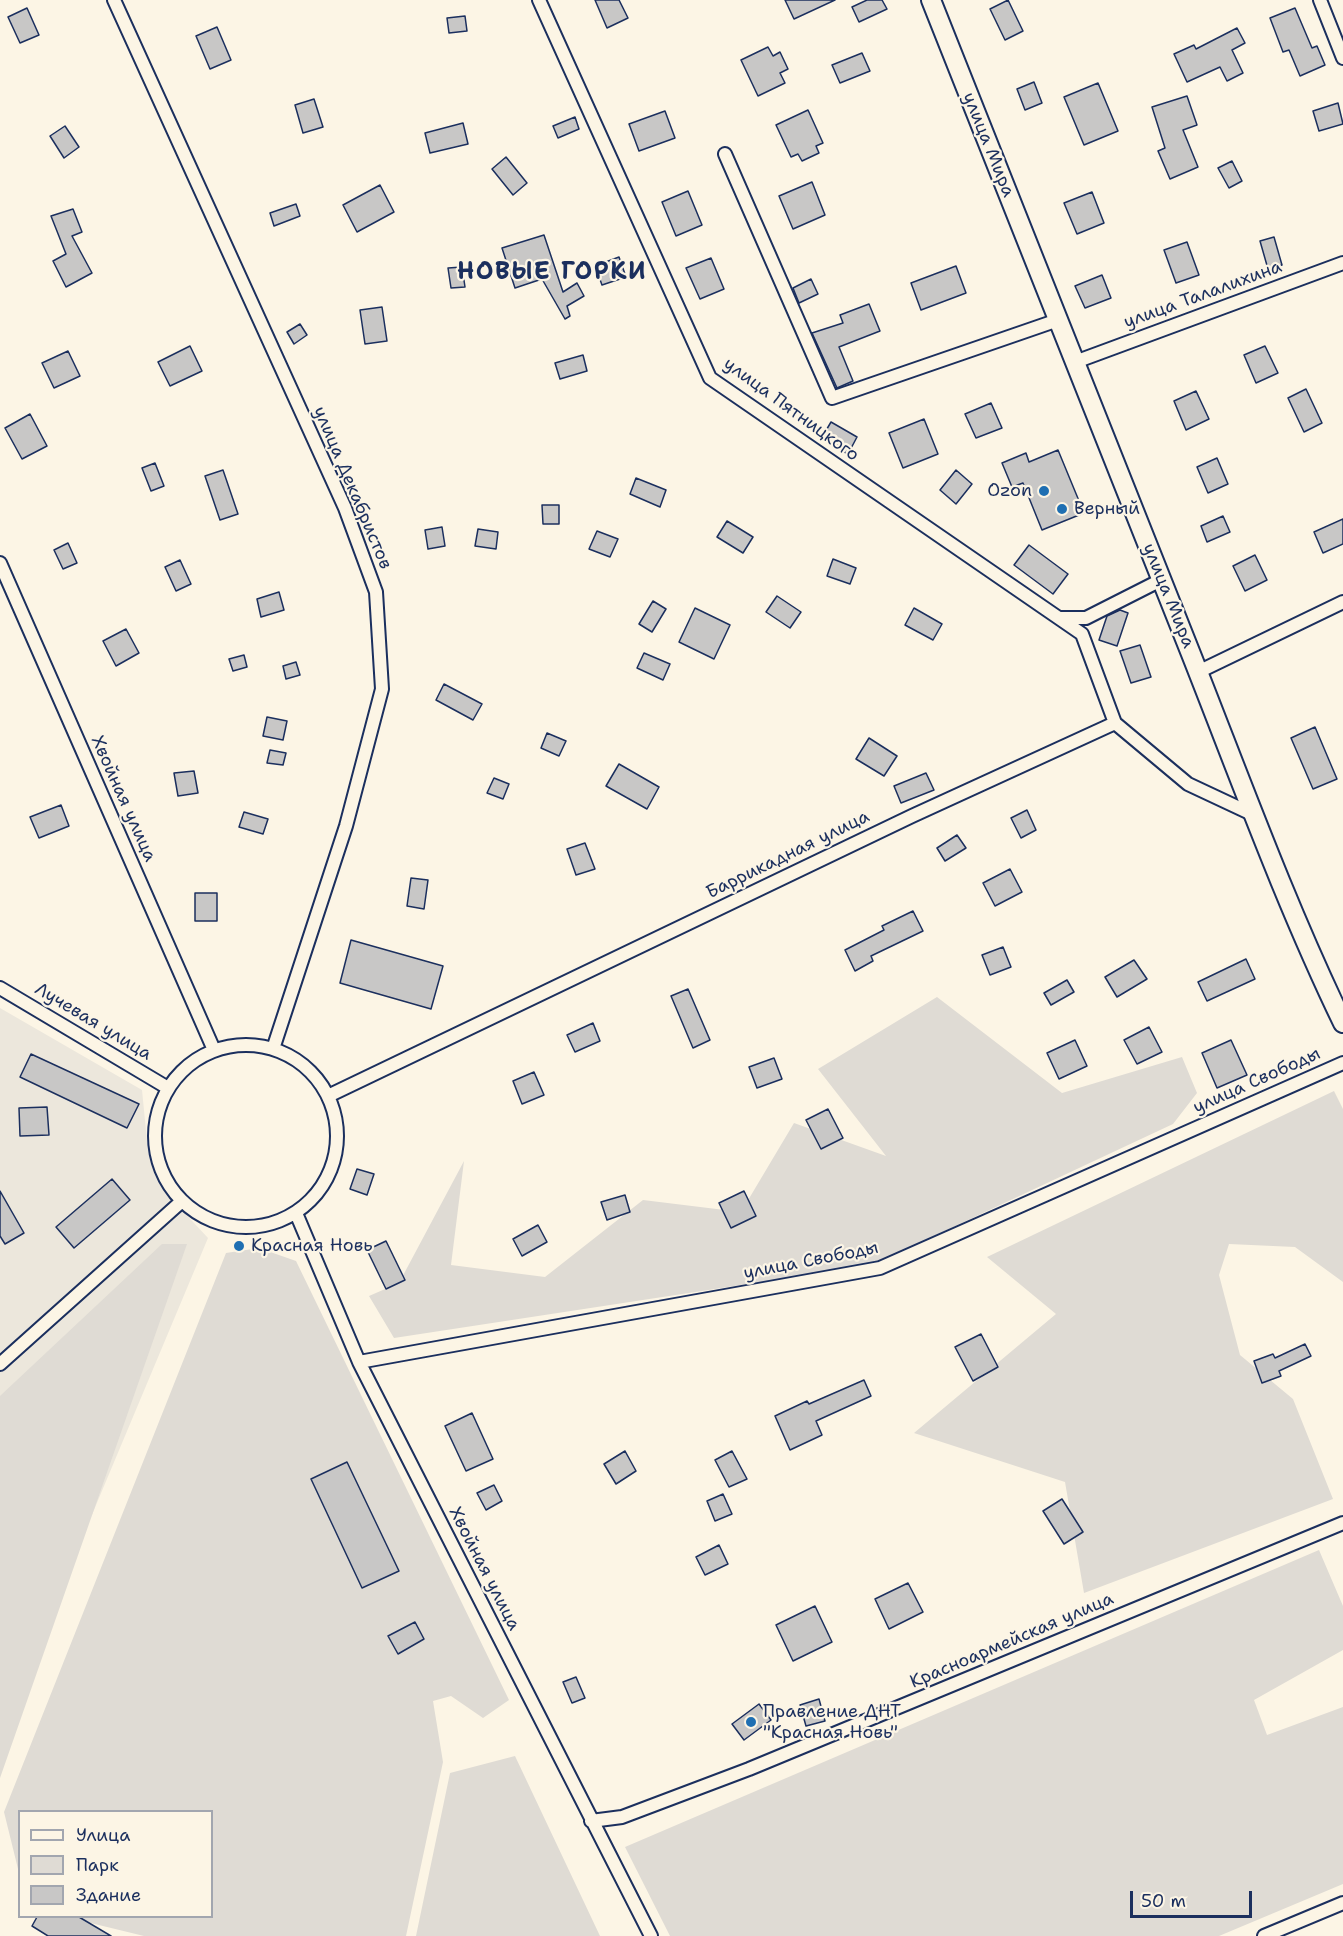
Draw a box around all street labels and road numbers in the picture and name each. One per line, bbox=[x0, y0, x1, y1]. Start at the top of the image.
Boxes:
street label: улица Мира bbox=[957, 90, 1019, 200]
street label: улица Талалихина bbox=[1121, 256, 1285, 334]
street label: улица Пятницкого bbox=[719, 354, 863, 466]
street label: улица Декабристов bbox=[308, 403, 396, 573]
street label: улица Мира bbox=[1137, 541, 1199, 651]
street label: Хвойная улица bbox=[86, 733, 160, 865]
street label: Баррикадная улица bbox=[703, 806, 873, 904]
street label: Лучевая улица bbox=[31, 979, 155, 1065]
street label: улица Свободы bbox=[1190, 1043, 1324, 1119]
street label: улица Свободы bbox=[742, 1237, 880, 1285]
street label: Хвойная улица bbox=[444, 1504, 524, 1634]
street label: Красноармейская улица bbox=[907, 1588, 1117, 1694]

